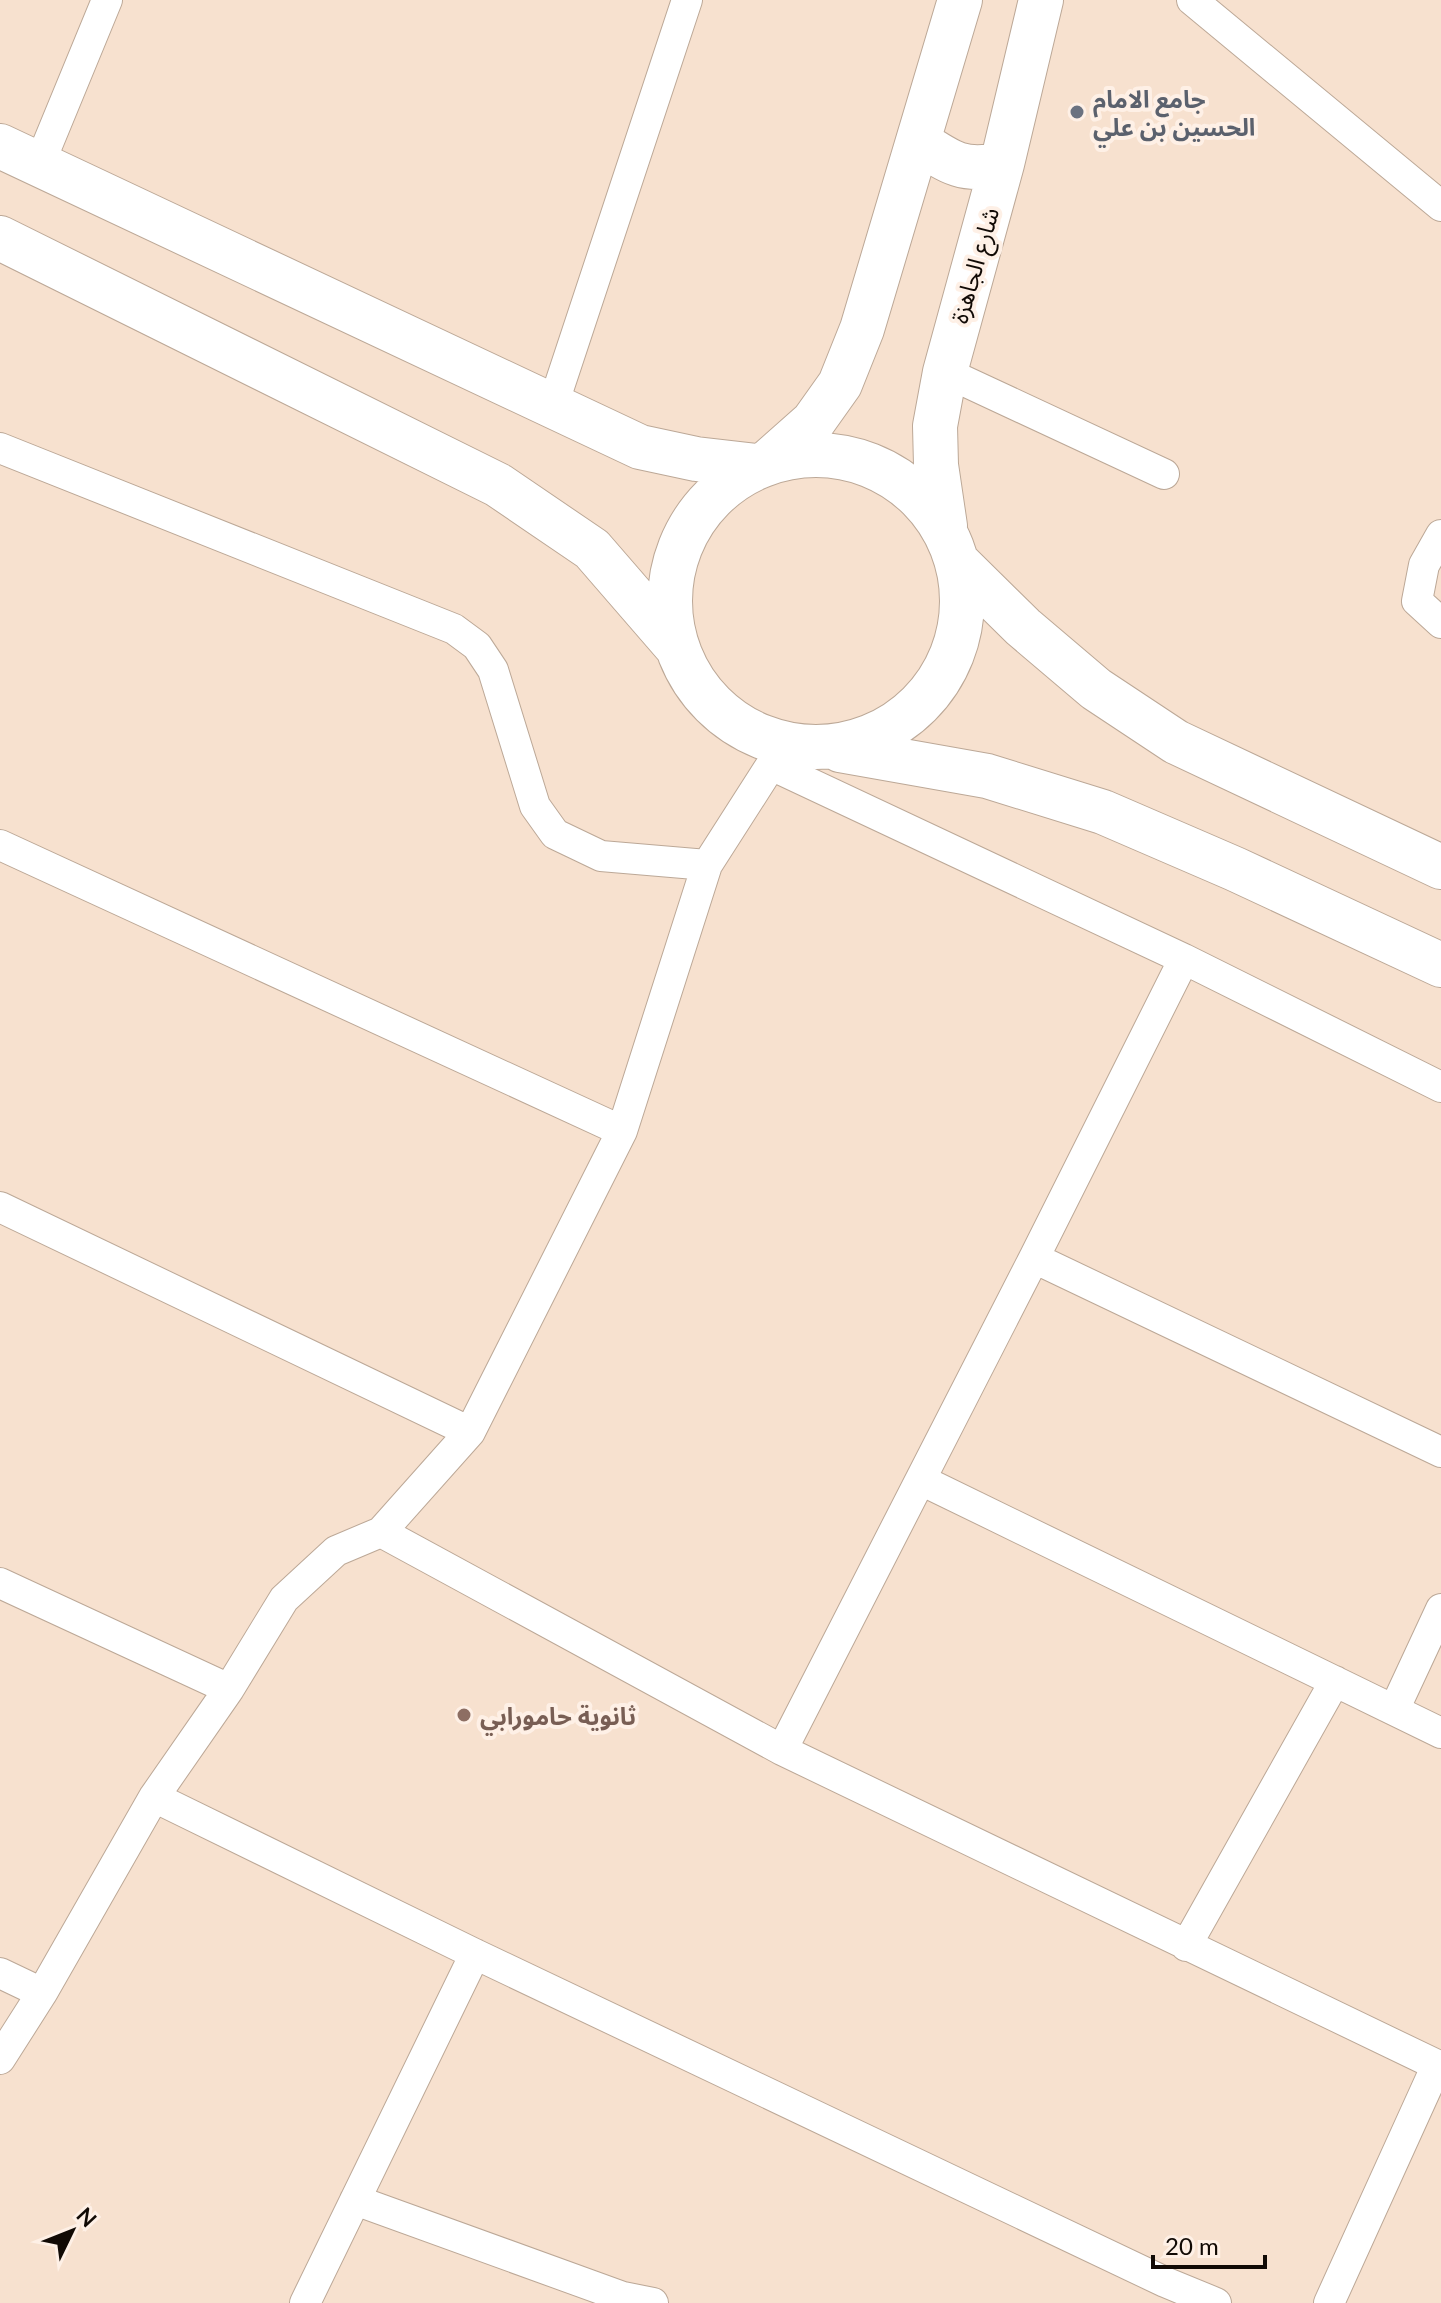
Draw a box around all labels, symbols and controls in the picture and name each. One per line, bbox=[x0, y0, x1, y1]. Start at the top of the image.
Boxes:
place label: جامع الامام الحسين بن علي bbox=[1093, 84, 1255, 147]
marker: جامع الامام الحسين بن علي bbox=[1068, 103, 1086, 121]
street label: شارع الجاهزة bbox=[944, 204, 1008, 327]
place label: ثانوية حامورابي bbox=[480, 1701, 636, 1736]
marker: ثانوية حامورابي bbox=[455, 1706, 473, 1724]
north arrow bbox=[32, 2191, 112, 2271]
text: N bbox=[71, 2202, 103, 2232]
scale bar bbox=[1153, 2219, 1265, 2269]
text: 20 m bbox=[1165, 2231, 1219, 2260]

